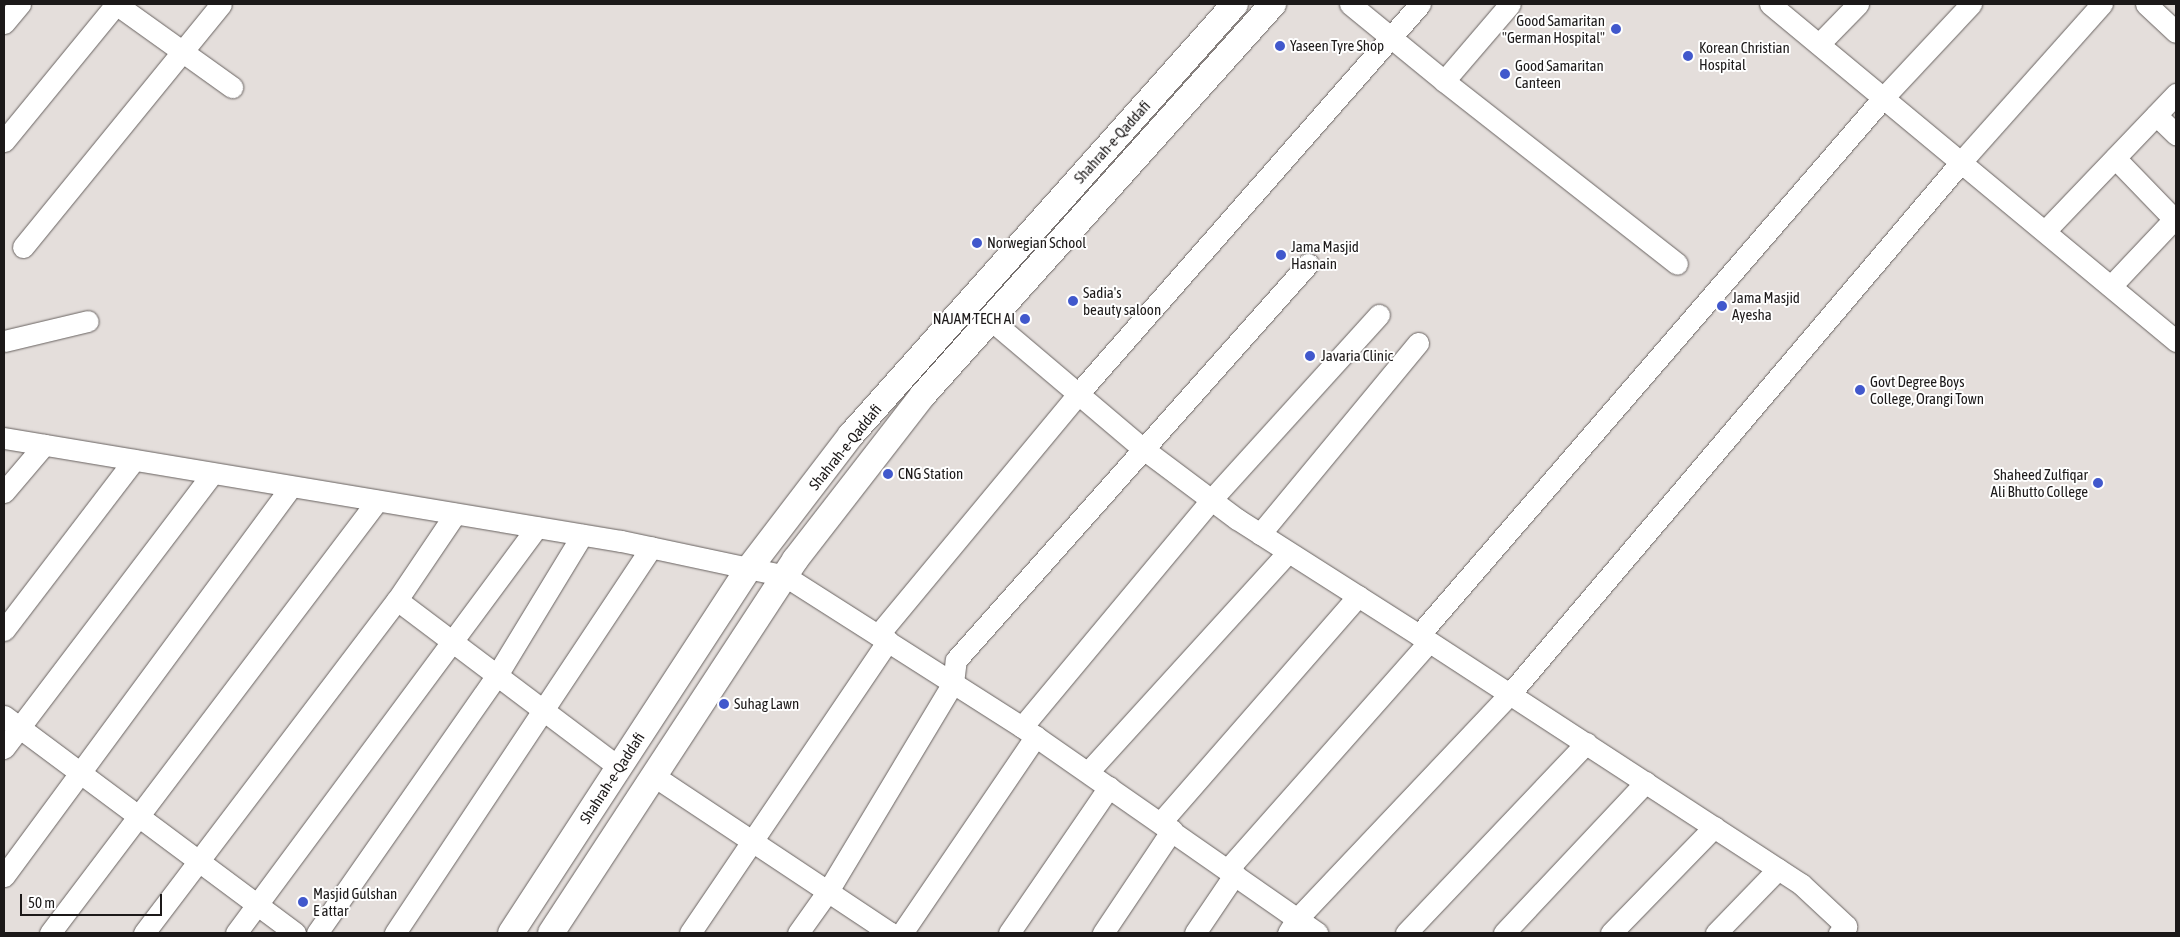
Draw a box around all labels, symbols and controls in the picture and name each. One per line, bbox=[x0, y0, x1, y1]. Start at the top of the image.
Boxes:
place label: Good Samaritan "German Hospital" bbox=[1502, 11, 1605, 46]
marker: Good Samaritan "German Hospital" bbox=[1609, 22, 1623, 36]
place label: Yaseen Tyre Shop bbox=[1290, 37, 1384, 55]
place label: Korean Christian Hospital bbox=[1699, 38, 1790, 73]
marker: Yaseen Tyre Shop bbox=[1274, 40, 1286, 52]
marker: Korean Christian Hospital bbox=[1681, 49, 1695, 63]
place label: Good Samaritan Canteen bbox=[1515, 56, 1604, 91]
marker: Good Samaritan Canteen bbox=[1499, 68, 1511, 80]
street label: Shahrah-e-Qaddafi bbox=[1070, 97, 1154, 187]
place label: Norwegian School bbox=[987, 234, 1086, 252]
marker: Norwegian School bbox=[971, 237, 983, 249]
place label: Jama Masjid Hasnain bbox=[1291, 237, 1359, 272]
marker: Jama Masjid Hasnain bbox=[1275, 249, 1287, 261]
place label: Sadia's beauty saloon bbox=[1083, 283, 1161, 318]
place label: Jama Masjid Ayesha bbox=[1732, 288, 1800, 323]
marker: Sadia's beauty saloon bbox=[1067, 295, 1079, 307]
marker: Jama Masjid Ayesha bbox=[1716, 300, 1728, 312]
place label: NAJAM TECH AI bbox=[933, 310, 1015, 328]
marker: NAJAM TECH AI bbox=[1019, 313, 1031, 325]
place label: Javaria Clinic bbox=[1321, 347, 1393, 365]
marker: Javaria Clinic bbox=[1303, 349, 1317, 363]
place label: Govt Degree Boys College, Orangi Town bbox=[1870, 372, 1984, 407]
marker: Govt Degree Boys College, Orangi Town bbox=[1854, 384, 1866, 396]
street label: Shahrah-e-Qaddafi bbox=[805, 401, 885, 493]
place label: CNG Station bbox=[898, 465, 963, 483]
place label: Shaheed Zulfiqar Ali Bhutto College bbox=[1991, 465, 2088, 500]
marker: CNG Station bbox=[882, 468, 894, 480]
marker: Shaheed Zulfiqar Ali Bhutto College bbox=[2092, 477, 2104, 489]
place label: Suhag Lawn bbox=[734, 695, 799, 713]
marker: Suhag Lawn bbox=[718, 698, 730, 710]
street label: Shahrah-e-Qaddafi bbox=[576, 729, 648, 827]
scale bar bbox=[22, 884, 165, 916]
place label: Masjid Gulshan E attar bbox=[313, 884, 397, 919]
text: 50 m bbox=[28, 894, 55, 911]
marker: Masjid Gulshan E attar bbox=[297, 896, 309, 908]

